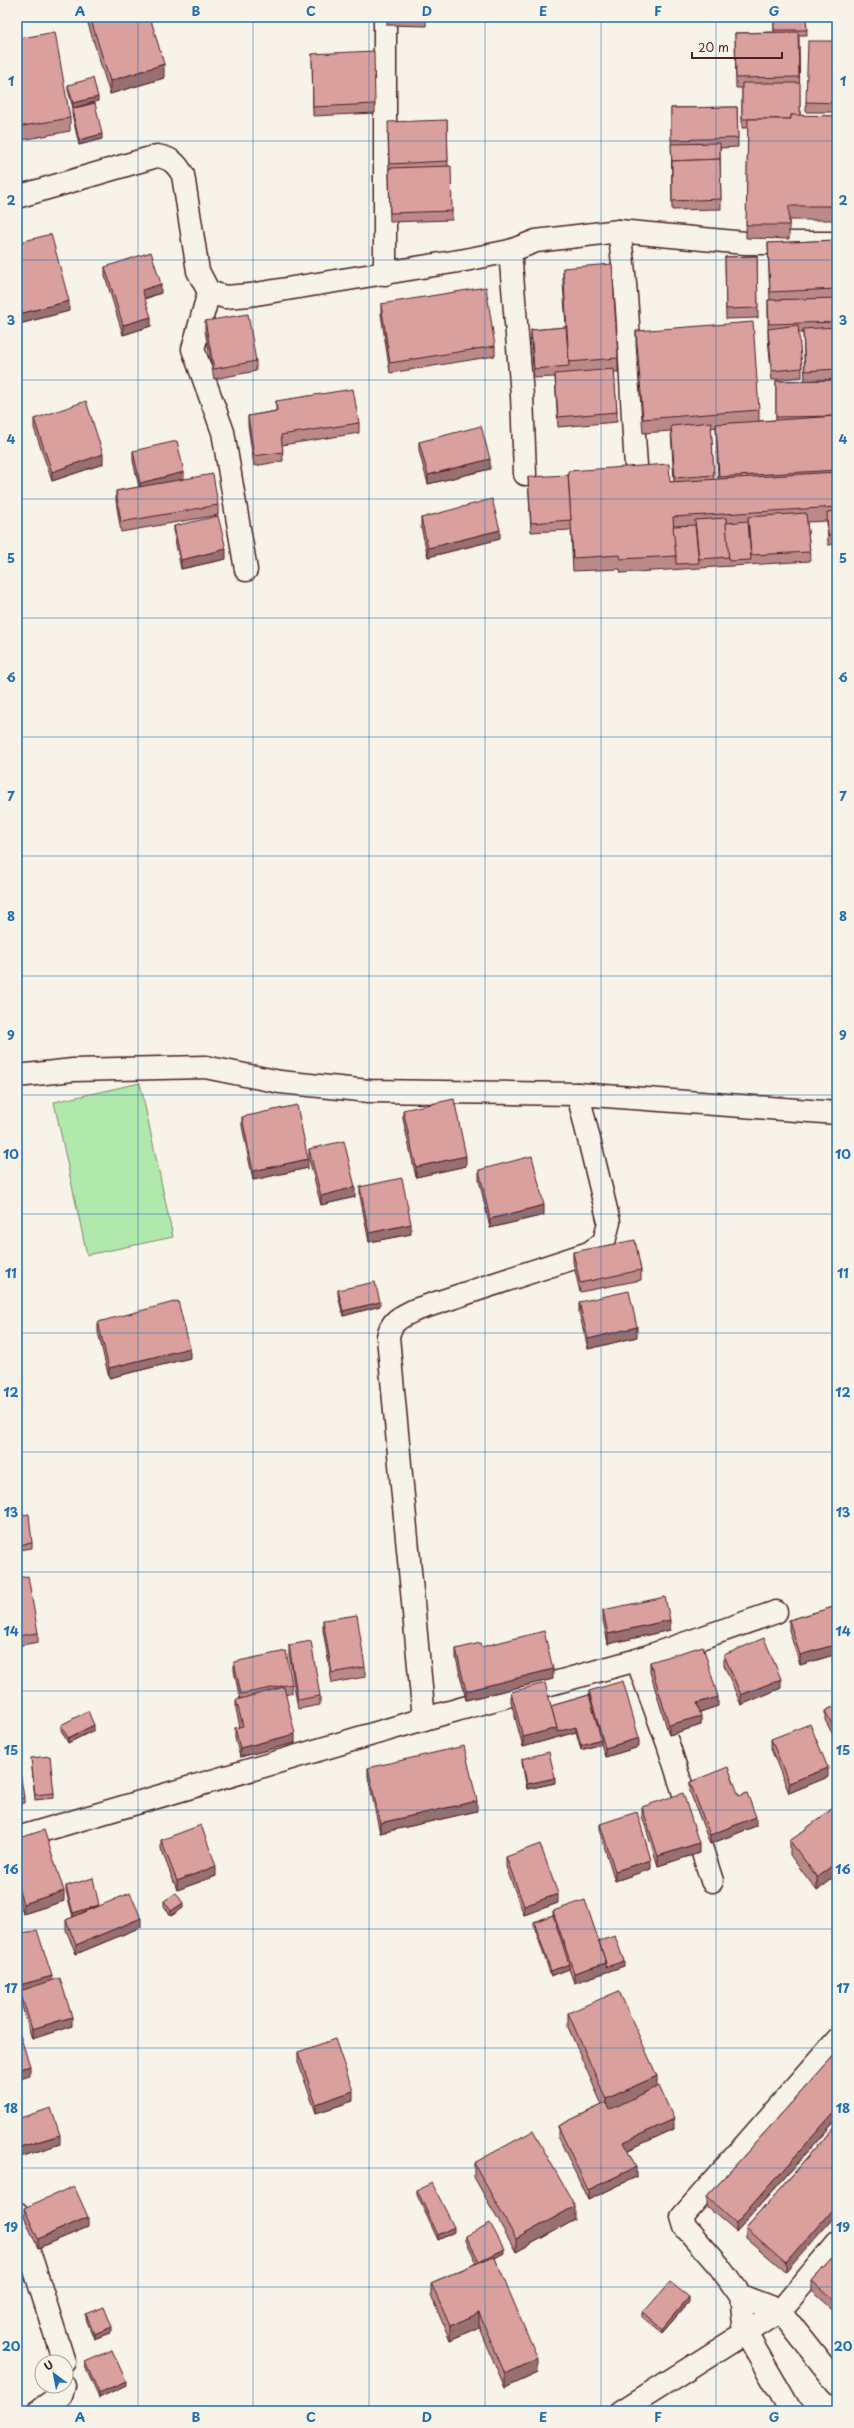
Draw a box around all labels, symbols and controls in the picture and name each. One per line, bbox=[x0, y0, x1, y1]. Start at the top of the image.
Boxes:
text: A bbox=[75, 1, 85, 20]
text: B bbox=[192, 1, 201, 20]
text: C bbox=[306, 1, 316, 20]
text: D bbox=[422, 1, 432, 20]
text: E bbox=[539, 1, 547, 20]
text: F bbox=[654, 1, 662, 20]
text: G bbox=[769, 1, 779, 20]
scale bar bbox=[692, 34, 782, 60]
text: 20 m bbox=[698, 38, 729, 56]
text: 1 bbox=[8, 71, 14, 90]
text: 1 bbox=[840, 71, 846, 90]
text: 2 bbox=[6, 190, 16, 209]
text: 2 bbox=[838, 190, 848, 209]
text: 3 bbox=[7, 310, 16, 329]
text: 3 bbox=[839, 310, 848, 329]
text: 4 bbox=[7, 429, 16, 448]
text: 4 bbox=[839, 429, 848, 448]
text: 5 bbox=[7, 548, 15, 567]
text: 5 bbox=[839, 548, 847, 567]
text: 6 bbox=[6, 667, 16, 686]
text: 6 bbox=[838, 667, 848, 686]
text: 7 bbox=[7, 786, 15, 805]
text: 7 bbox=[839, 786, 847, 805]
text: 8 bbox=[7, 906, 15, 925]
text: 8 bbox=[839, 906, 847, 925]
text: 9 bbox=[7, 1025, 15, 1044]
text: 9 bbox=[839, 1025, 847, 1044]
text: 10 bbox=[3, 1144, 19, 1163]
text: 10 bbox=[835, 1144, 851, 1163]
text: 11 bbox=[5, 1263, 17, 1282]
text: 11 bbox=[837, 1263, 849, 1282]
text: 12 bbox=[3, 1382, 19, 1401]
text: 12 bbox=[835, 1382, 851, 1401]
text: 13 bbox=[4, 1502, 19, 1521]
text: 13 bbox=[836, 1502, 851, 1521]
text: 14 bbox=[3, 1621, 19, 1640]
text: 14 bbox=[835, 1621, 851, 1640]
text: 15 bbox=[4, 1740, 18, 1759]
text: 15 bbox=[836, 1740, 850, 1759]
text: 16 bbox=[3, 1859, 19, 1878]
text: 16 bbox=[835, 1859, 851, 1878]
text: 17 bbox=[4, 1978, 18, 1997]
text: 17 bbox=[836, 1978, 850, 1997]
text: 18 bbox=[4, 2098, 18, 2117]
text: 18 bbox=[836, 2098, 850, 2117]
text: 19 bbox=[4, 2217, 18, 2236]
text: 19 bbox=[836, 2217, 850, 2236]
text: 20 bbox=[2, 2336, 21, 2355]
text: 20 bbox=[834, 2336, 853, 2355]
north arrow bbox=[34, 2354, 74, 2394]
text: U bbox=[40, 2356, 56, 2375]
text: A bbox=[75, 2407, 85, 2426]
text: B bbox=[192, 2407, 201, 2426]
text: C bbox=[306, 2407, 316, 2426]
text: D bbox=[422, 2407, 432, 2426]
text: E bbox=[539, 2407, 547, 2426]
text: F bbox=[654, 2407, 662, 2426]
text: G bbox=[769, 2407, 779, 2426]

